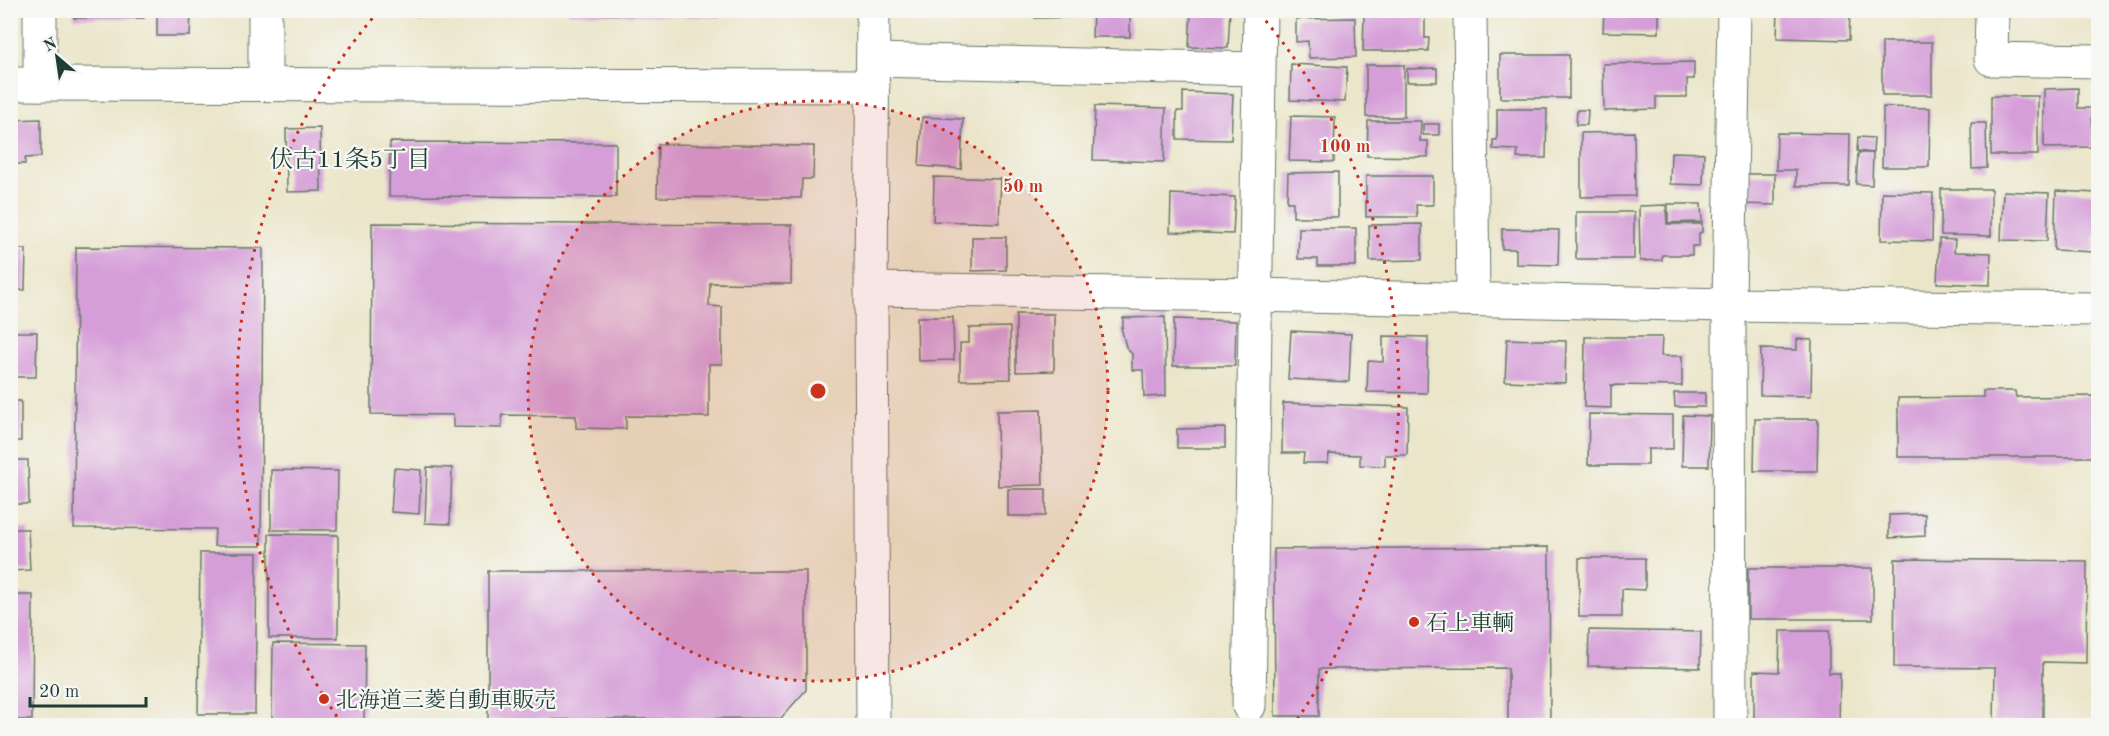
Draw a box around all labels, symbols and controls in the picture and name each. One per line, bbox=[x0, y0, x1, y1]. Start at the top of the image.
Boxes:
north arrow bbox=[27, 27, 87, 87]
text: N bbox=[41, 35, 61, 56]
text: 100 m bbox=[1320, 138, 1370, 156]
district label: 伏古11条5丁目 bbox=[269, 146, 431, 173]
text: 50 m bbox=[1003, 178, 1043, 196]
centre of rings bbox=[808, 381, 828, 401]
place label: 石上車輌 bbox=[1426, 611, 1514, 635]
marker: 石上車輌 bbox=[1407, 615, 1421, 629]
scale bar bbox=[30, 670, 146, 708]
text: 20 m bbox=[39, 683, 79, 701]
place label: 北海道三菱自動車販売 bbox=[336, 688, 556, 712]
marker: 北海道三菱自動車販売 bbox=[317, 692, 331, 706]

